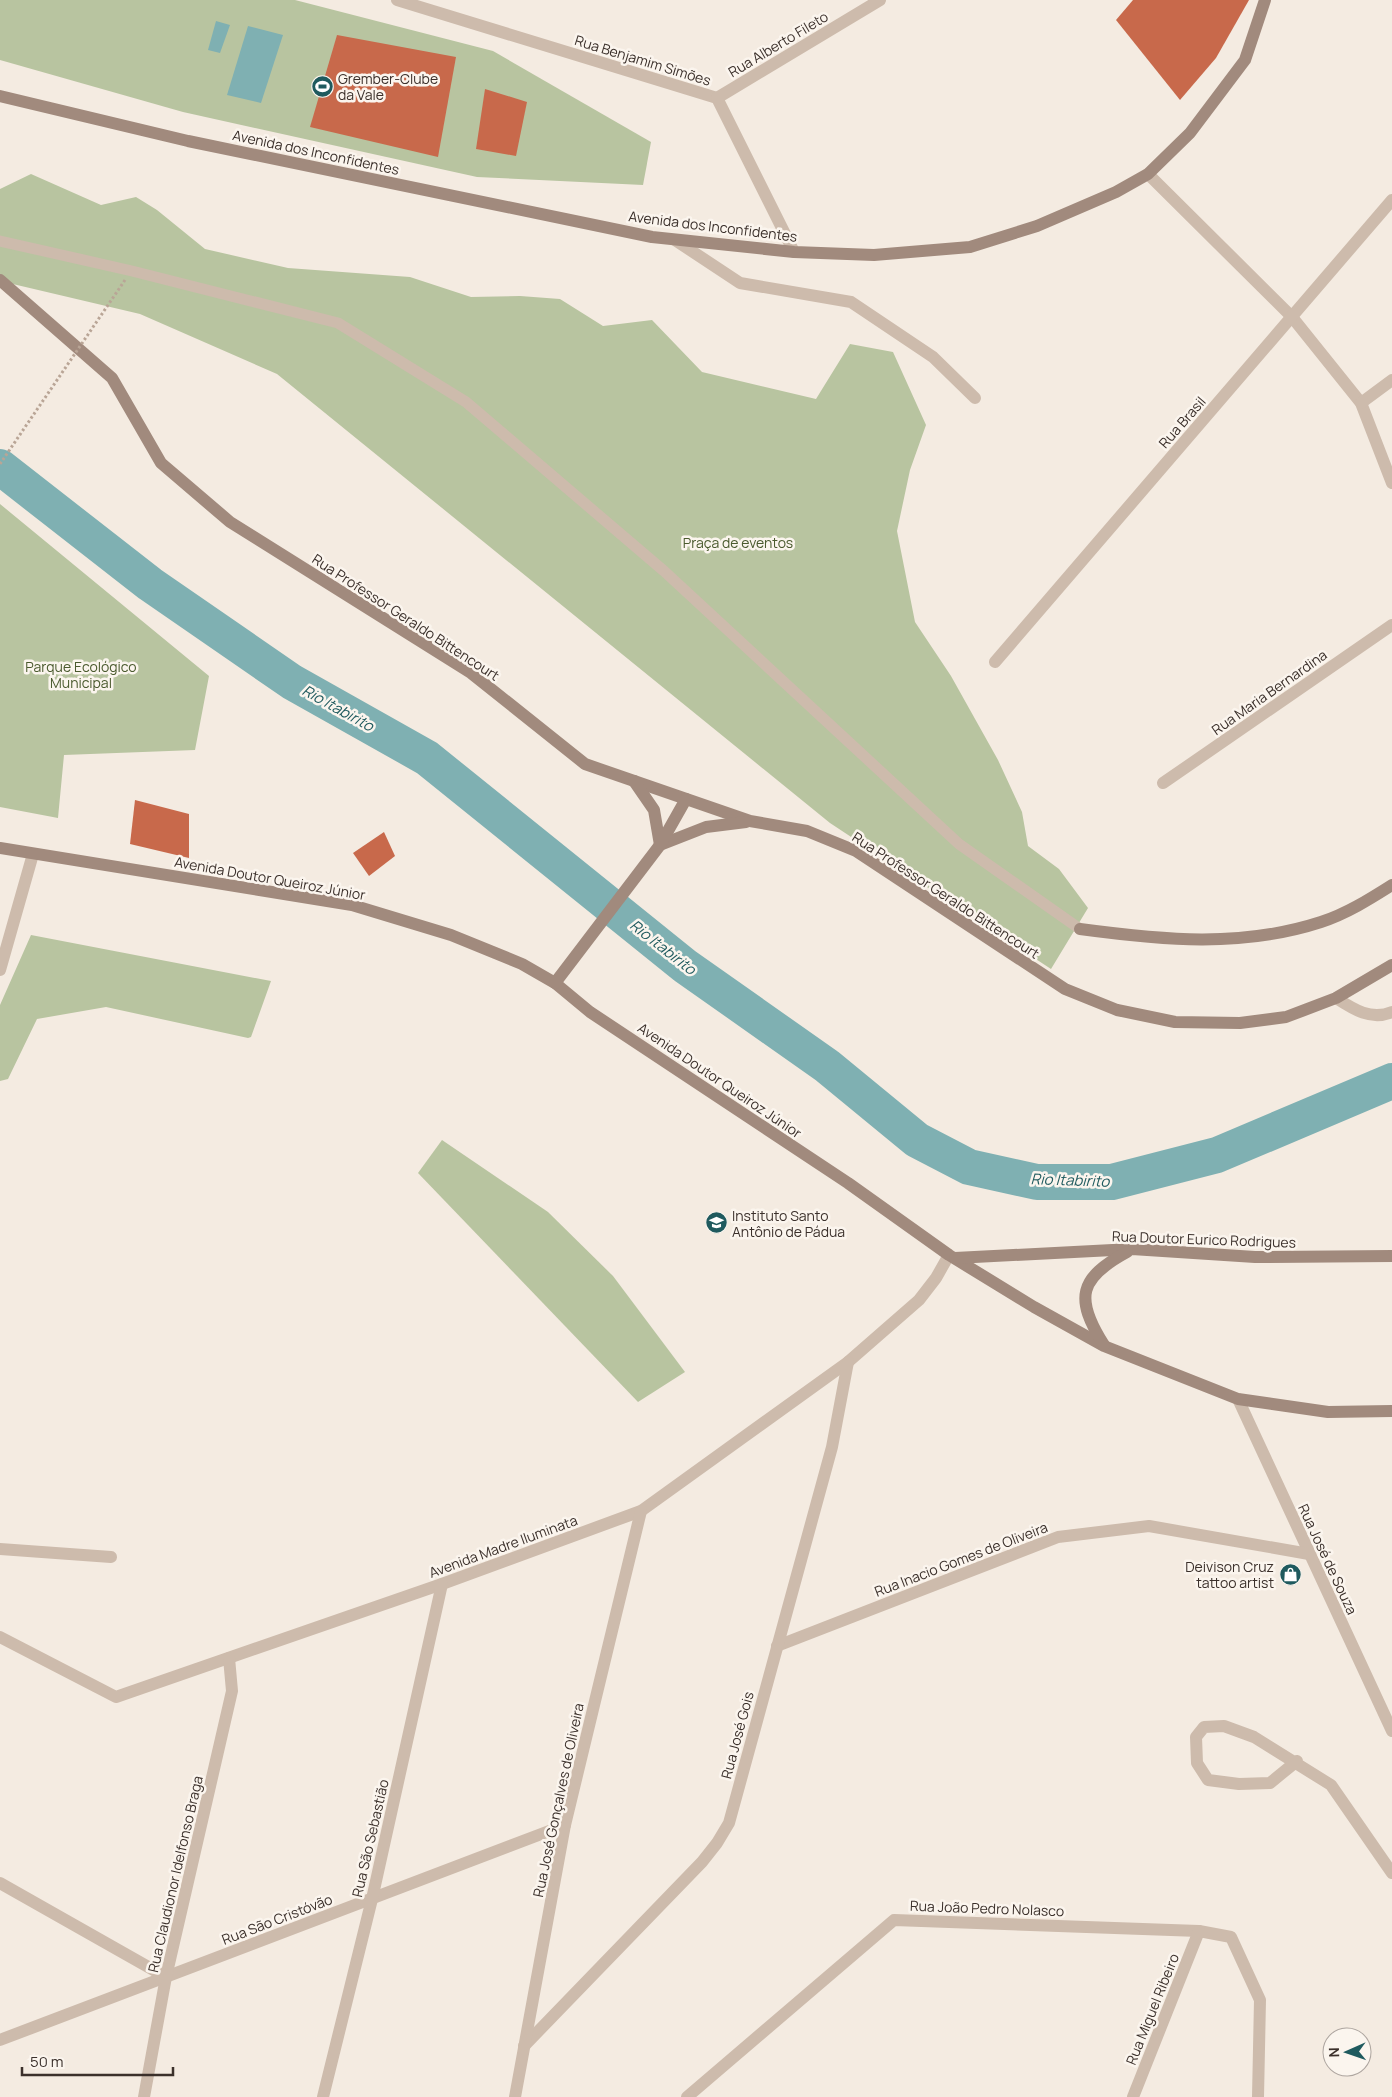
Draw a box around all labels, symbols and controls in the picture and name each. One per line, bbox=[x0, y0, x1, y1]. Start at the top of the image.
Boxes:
street label: Rua Alberto Fileto bbox=[725, 7, 831, 81]
street label: Rua Benjamim Simões bbox=[573, 30, 713, 90]
place label: Grember-Clube da Vale bbox=[338, 69, 438, 104]
sports icon: Grember-Clube da Vale bbox=[310, 74, 334, 98]
street label: Avenida dos Inconfidentes bbox=[231, 125, 401, 179]
street label: Avenida dos Inconfidentes bbox=[628, 206, 798, 246]
street label: Rua Brasil bbox=[1154, 392, 1210, 452]
park label: Praça de eventos bbox=[683, 533, 793, 552]
street label: Rua Professor Geraldo Bittencourt bbox=[309, 549, 504, 685]
street label: Rua Maria Bernardina bbox=[1208, 645, 1330, 739]
park label: Parque Ecológico Municipal bbox=[25, 657, 137, 692]
water label: Rio Itabirito bbox=[299, 680, 378, 737]
street label: Rua Professor Geraldo Bittencourt bbox=[849, 827, 1044, 963]
street label: Avenida Doutor Queiroz Júnior bbox=[173, 852, 367, 904]
water label: Rio Itabirito bbox=[626, 915, 701, 980]
street label: Avenida Doutor Queiroz Júnior bbox=[634, 1018, 806, 1142]
water label: Rio Itabirito bbox=[1030, 1168, 1111, 1192]
place label: Instituto Santo Antônio de Pádua bbox=[732, 1206, 845, 1241]
school or university icon: Instituto Santo Antônio de Pádua bbox=[704, 1211, 728, 1235]
street label: Rua Doutor Eurico Rodrigues bbox=[1112, 1226, 1296, 1252]
street label: Rua José de Souza bbox=[1294, 1501, 1362, 1617]
street label: Avenida Madre Iluminata bbox=[426, 1510, 580, 1582]
street label: Rua Inacio Gomes de Oliveira bbox=[872, 1517, 1050, 1601]
place label: Deivison Cruz tattoo artist bbox=[1185, 1557, 1274, 1592]
shop icon: Deivison Cruz tattoo artist bbox=[1278, 1562, 1302, 1586]
street label: Rua José Gois bbox=[716, 1689, 758, 1781]
street label: Rua José Gonçalves de Oliveira bbox=[528, 1701, 588, 1899]
street label: Rua Claudionor Idelfonso Braga bbox=[143, 1774, 207, 1974]
street label: Rua São Sebastião bbox=[347, 1777, 393, 1899]
street label: Rua São Cristóvão bbox=[219, 1889, 335, 1949]
street label: Rua João Pedro Nolasco bbox=[910, 1896, 1064, 1920]
street label: Rua Miguel Ribeiro bbox=[1121, 1950, 1183, 2068]
north arrow bbox=[1322, 2027, 1372, 2077]
scale bar bbox=[22, 2044, 174, 2076]
text: N bbox=[1324, 2047, 1343, 2058]
text: 50 m bbox=[30, 2051, 64, 2072]

